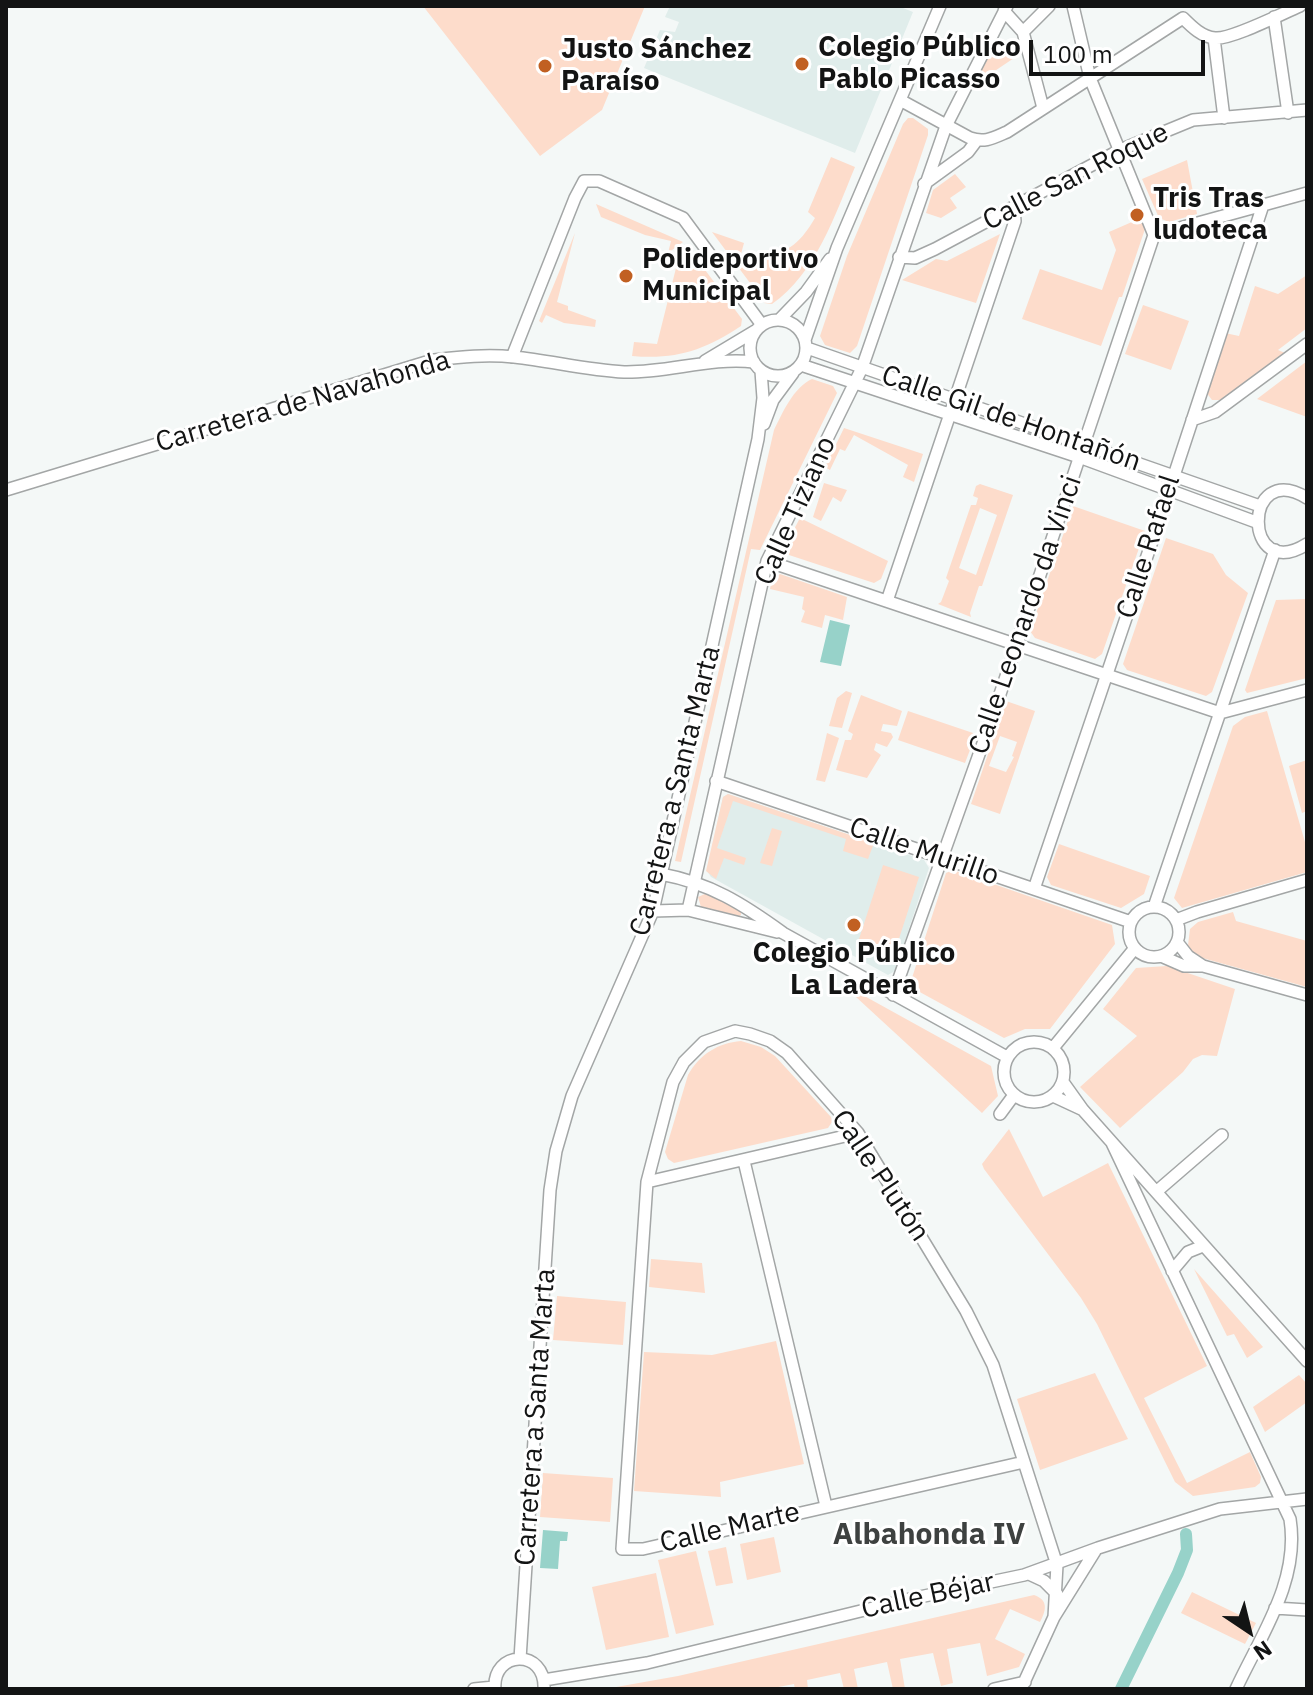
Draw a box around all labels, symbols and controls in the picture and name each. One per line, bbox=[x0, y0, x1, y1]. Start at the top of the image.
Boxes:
scale bar bbox=[1033, 24, 1209, 74]
place label: Colegio Público Pablo Picasso bbox=[818, 31, 1021, 97]
place label: Justo Sánchez Paraíso bbox=[561, 33, 752, 99]
text: 100 m bbox=[1043, 38, 1113, 70]
marker: Colegio Público Pablo Picasso bbox=[793, 55, 811, 73]
marker: Justo Sánchez Paraíso bbox=[536, 57, 554, 75]
street label: Calle San Roque bbox=[978, 116, 1174, 238]
place label: Tris Tras ludoteca bbox=[1153, 182, 1268, 248]
marker: Tris Tras ludoteca bbox=[1128, 206, 1146, 224]
place label: Polideportivo Municipal bbox=[642, 243, 818, 309]
marker: Polideportivo Municipal bbox=[617, 267, 635, 285]
street label: Carretera de Navahonda bbox=[152, 344, 454, 460]
street label: Calle Gil de Hontañón bbox=[877, 359, 1145, 479]
street label: Calle Tiziano bbox=[748, 432, 844, 590]
street label: Calle Leonardo da Vinci bbox=[962, 471, 1090, 759]
street label: Calle Rafael bbox=[1110, 471, 1188, 623]
street label: Carretera a Santa Marta bbox=[624, 642, 728, 940]
street label: Calle Murillo bbox=[845, 811, 1003, 893]
marker: Colegio Público La Ladera bbox=[845, 916, 863, 934]
place label: Colegio Público La Ladera bbox=[753, 937, 955, 1003]
street label: Calle Plutón bbox=[824, 1104, 936, 1248]
street label: Carretera a Santa Marta bbox=[509, 1267, 563, 1567]
street label: Calle Marte bbox=[657, 1496, 803, 1560]
district label: Albahonda IV bbox=[833, 1517, 1025, 1553]
street label: Calle Béjar bbox=[858, 1566, 998, 1626]
north arrow bbox=[1209, 1591, 1289, 1671]
text: N bbox=[1248, 1635, 1278, 1668]

